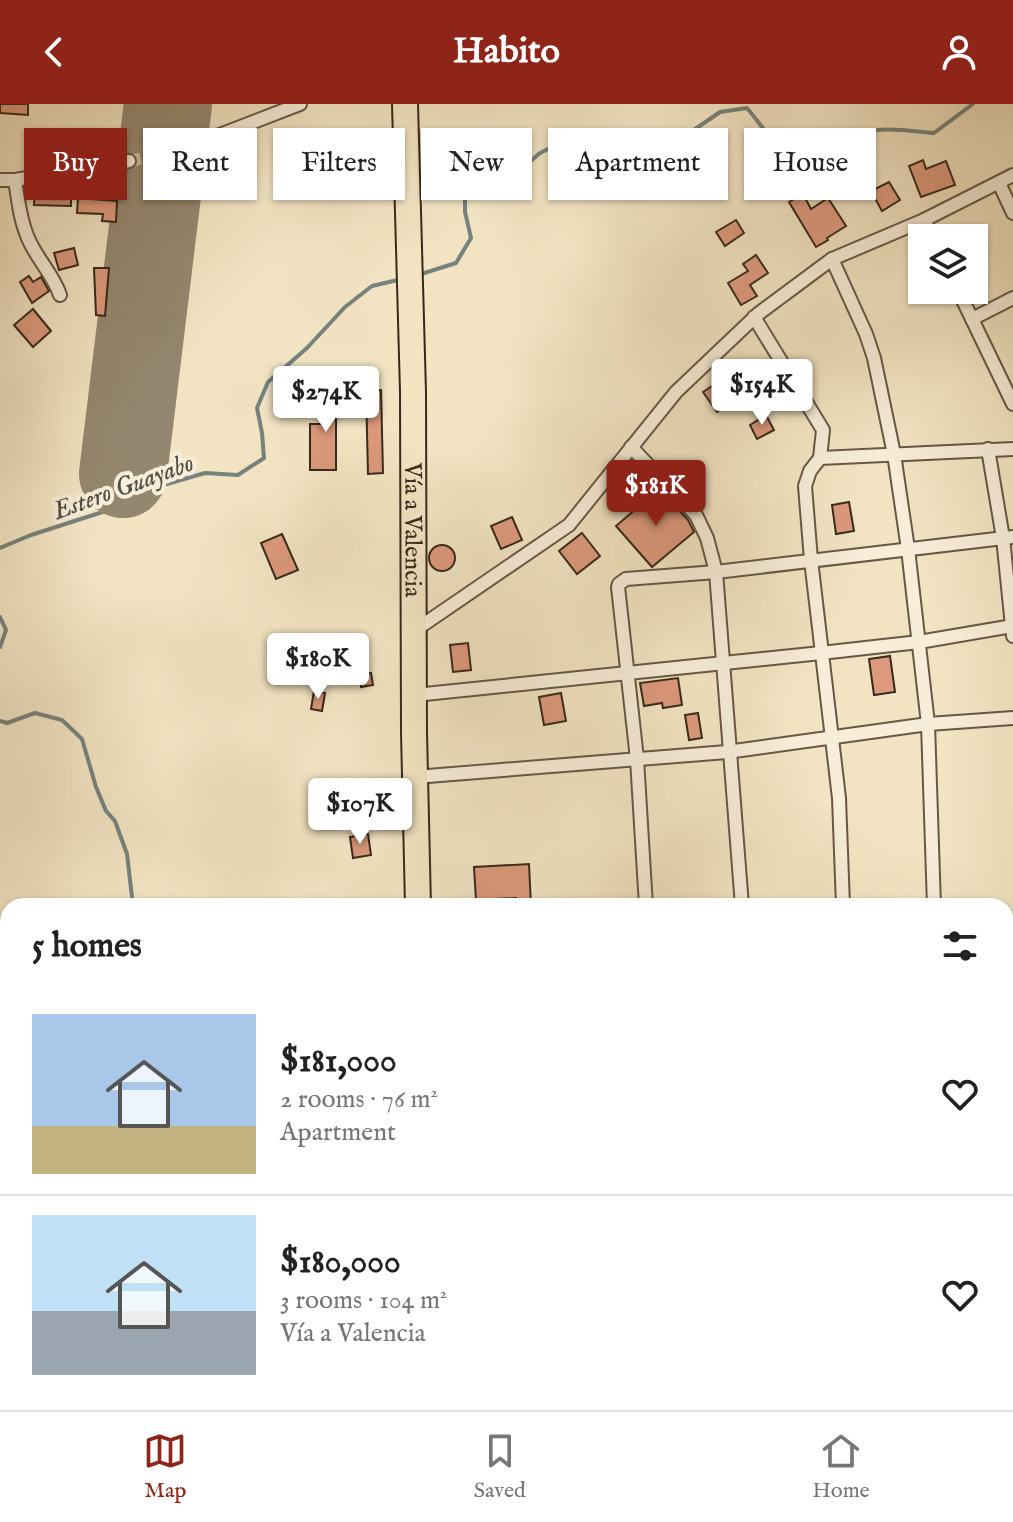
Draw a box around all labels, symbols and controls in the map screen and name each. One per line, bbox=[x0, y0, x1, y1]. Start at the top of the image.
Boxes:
text: Habito bbox=[453, 29, 560, 75]
icon: back bbox=[32, 30, 76, 74]
icon: person bbox=[937, 30, 981, 74]
chip: Buy bbox=[24, 128, 127, 200]
chip: Rent bbox=[143, 128, 257, 200]
chip: Filters bbox=[273, 128, 405, 200]
chip: New bbox=[421, 128, 532, 200]
chip: Apartment bbox=[548, 128, 728, 200]
chip: House bbox=[744, 128, 876, 200]
map controls bbox=[908, 224, 988, 304]
button: layers bbox=[908, 224, 988, 304]
pin: $154K bbox=[706, 359, 818, 427]
pin: $274K bbox=[270, 366, 382, 434]
text: $154K bbox=[730, 368, 794, 401]
text: $274K bbox=[291, 375, 361, 408]
water label: Estero Guayabo bbox=[48, 447, 198, 528]
pin: $181K bbox=[600, 460, 712, 528]
street label: Vía a Valencia bbox=[396, 461, 428, 598]
text: $181K bbox=[625, 469, 687, 502]
pin: $180K bbox=[262, 633, 374, 701]
text: $180K bbox=[285, 642, 351, 675]
pin: $107K bbox=[304, 778, 416, 846]
text: $107K bbox=[326, 787, 394, 820]
icon: filters bbox=[938, 924, 982, 968]
text: 5 homes bbox=[32, 925, 142, 968]
text: $181,000 bbox=[280, 1040, 397, 1083]
icon: home bbox=[96, 1046, 192, 1142]
icon: heart bbox=[938, 1072, 982, 1116]
text: 2 rooms · 76 m² bbox=[280, 1083, 438, 1116]
text: Apartment bbox=[280, 1116, 396, 1149]
text: $180,000 bbox=[280, 1241, 401, 1284]
icon: home bbox=[96, 1247, 192, 1343]
icon: heart bbox=[938, 1273, 982, 1317]
text: 3 rooms · 104 m² bbox=[280, 1284, 447, 1317]
text: Vía a Valencia bbox=[280, 1317, 426, 1350]
tab: Map bbox=[143, 1429, 187, 1505]
tab: Saved bbox=[474, 1429, 526, 1505]
tab: Home bbox=[812, 1429, 870, 1505]

